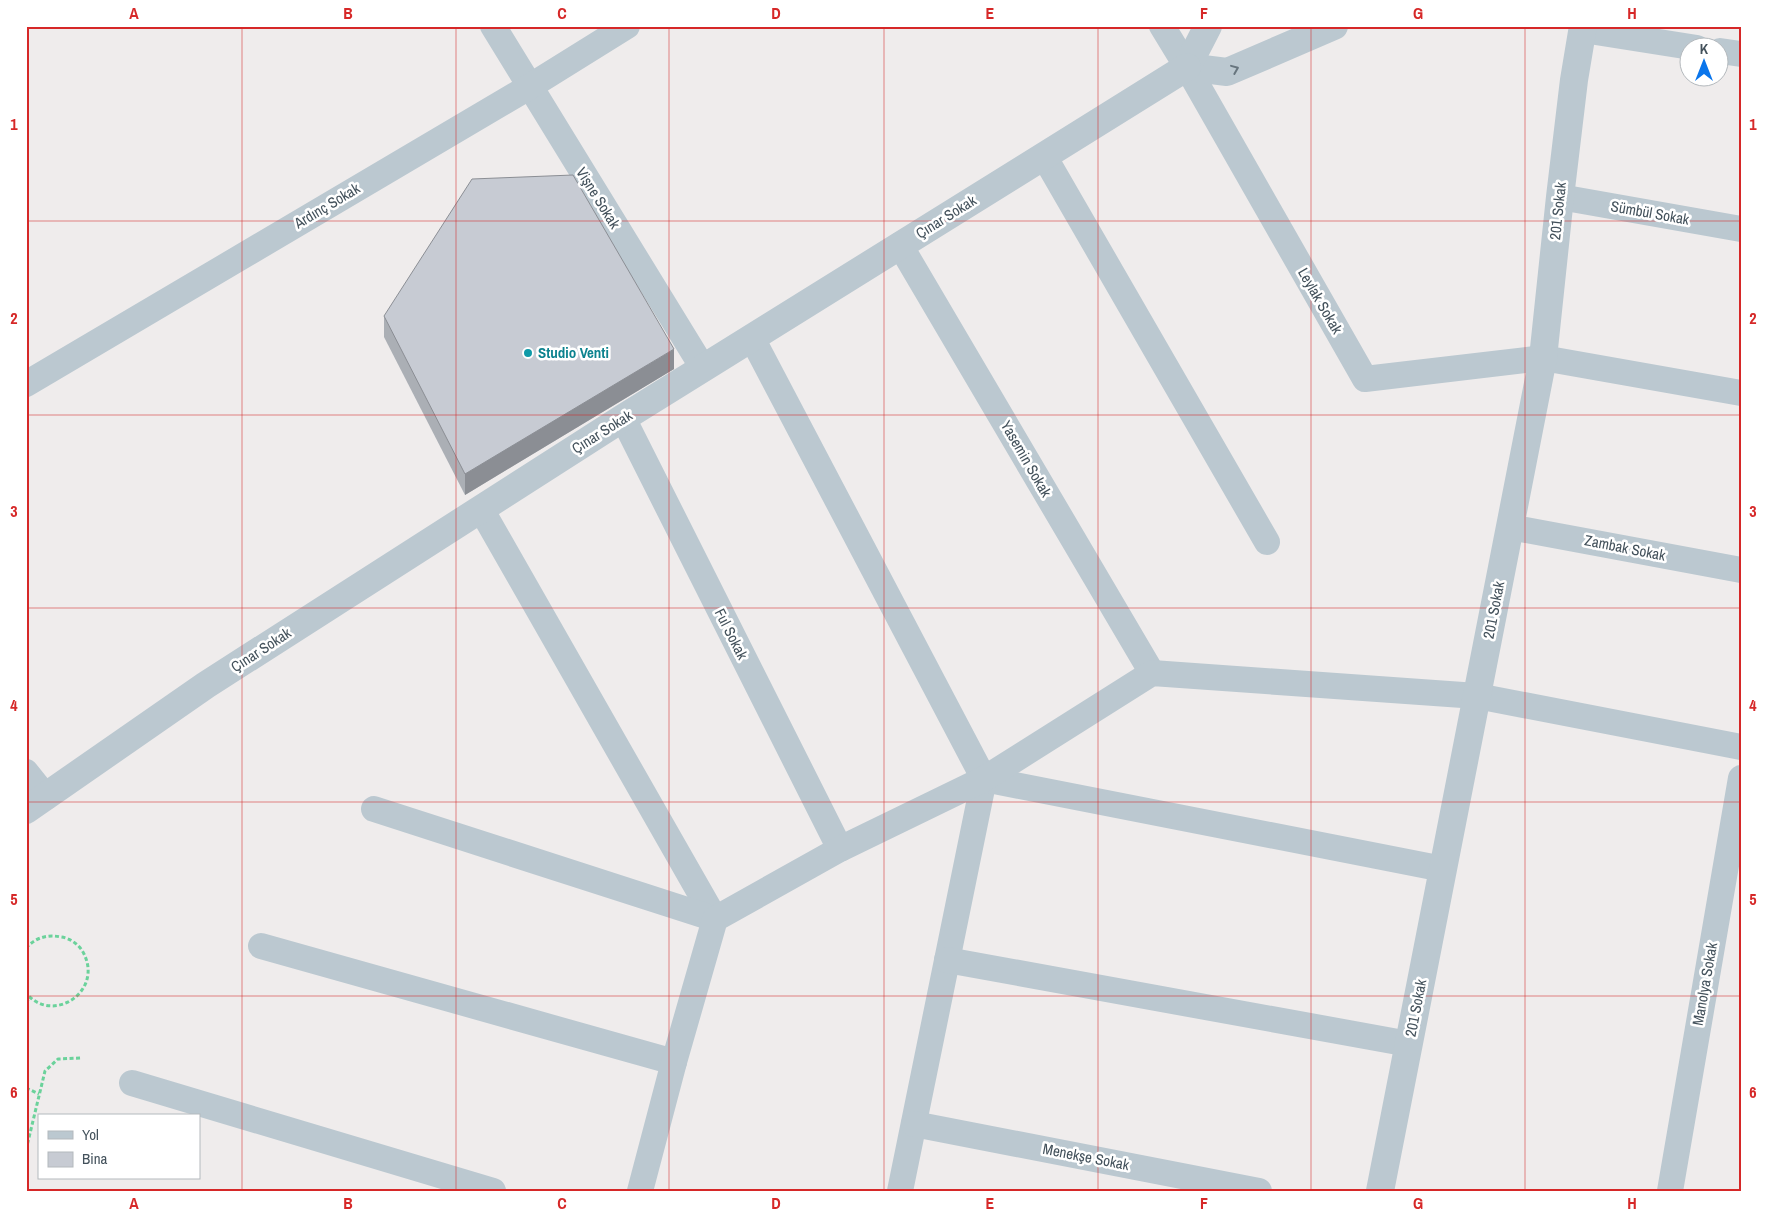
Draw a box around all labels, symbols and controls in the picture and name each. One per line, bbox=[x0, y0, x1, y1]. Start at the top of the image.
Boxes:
text: A bbox=[129, 2, 139, 24]
text: B bbox=[343, 2, 353, 24]
text: C bbox=[557, 2, 567, 24]
text: D bbox=[771, 2, 781, 24]
text: E bbox=[986, 2, 995, 24]
text: F bbox=[1200, 2, 1208, 24]
text: G bbox=[1413, 2, 1423, 24]
text: H bbox=[1627, 2, 1637, 24]
north arrow bbox=[1680, 38, 1730, 88]
text: K bbox=[1700, 40, 1709, 58]
one-way arrow bbox=[1230, 65, 1238, 75]
text: 1 bbox=[10, 113, 18, 135]
text: 1 bbox=[1749, 113, 1757, 135]
street label: Vişne Sokak bbox=[571, 163, 626, 233]
street label: Ardınç Sokak bbox=[289, 177, 364, 234]
street label: 201 Sokak bbox=[1544, 180, 1571, 241]
street label: Çınar Sokak bbox=[911, 189, 981, 243]
street label: Sümbül Sokak bbox=[1609, 195, 1692, 230]
street label: Leylak Sokak bbox=[1293, 264, 1348, 338]
text: 2 bbox=[10, 307, 18, 329]
text: 2 bbox=[1749, 307, 1757, 329]
place label: Studio Venti bbox=[538, 342, 609, 363]
marker: Studio Venti bbox=[522, 347, 534, 359]
street label: Çınar Sokak bbox=[567, 404, 637, 458]
street label: Yasemin Sokak bbox=[996, 417, 1057, 502]
text: 3 bbox=[10, 500, 18, 522]
text: 3 bbox=[1749, 500, 1757, 522]
street label: Zambak Sokak bbox=[1583, 529, 1668, 566]
street label: 201 Sokak bbox=[1478, 579, 1510, 640]
street label: Ful Sokak bbox=[710, 605, 754, 664]
street label: Çınar Sokak bbox=[227, 622, 296, 677]
text: 4 bbox=[10, 694, 18, 716]
text: 4 bbox=[1749, 694, 1757, 716]
text: 5 bbox=[10, 888, 18, 910]
text: 5 bbox=[1749, 888, 1757, 910]
street label: Manolya Sokak bbox=[1687, 940, 1722, 1027]
street label: 201 Sokak bbox=[1400, 977, 1432, 1038]
text: 6 bbox=[10, 1081, 18, 1103]
text: 6 bbox=[1749, 1081, 1757, 1103]
legend bbox=[38, 1114, 200, 1180]
text: Yol bbox=[82, 1124, 99, 1145]
street label: Menekşe Sokak bbox=[1041, 1138, 1132, 1175]
text: Bina bbox=[82, 1148, 107, 1169]
text: A bbox=[129, 1192, 139, 1214]
text: B bbox=[343, 1192, 353, 1214]
text: C bbox=[557, 1192, 567, 1214]
text: D bbox=[771, 1192, 781, 1214]
text: E bbox=[986, 1192, 995, 1214]
text: F bbox=[1200, 1192, 1208, 1214]
text: G bbox=[1413, 1192, 1423, 1214]
text: H bbox=[1627, 1192, 1637, 1214]

